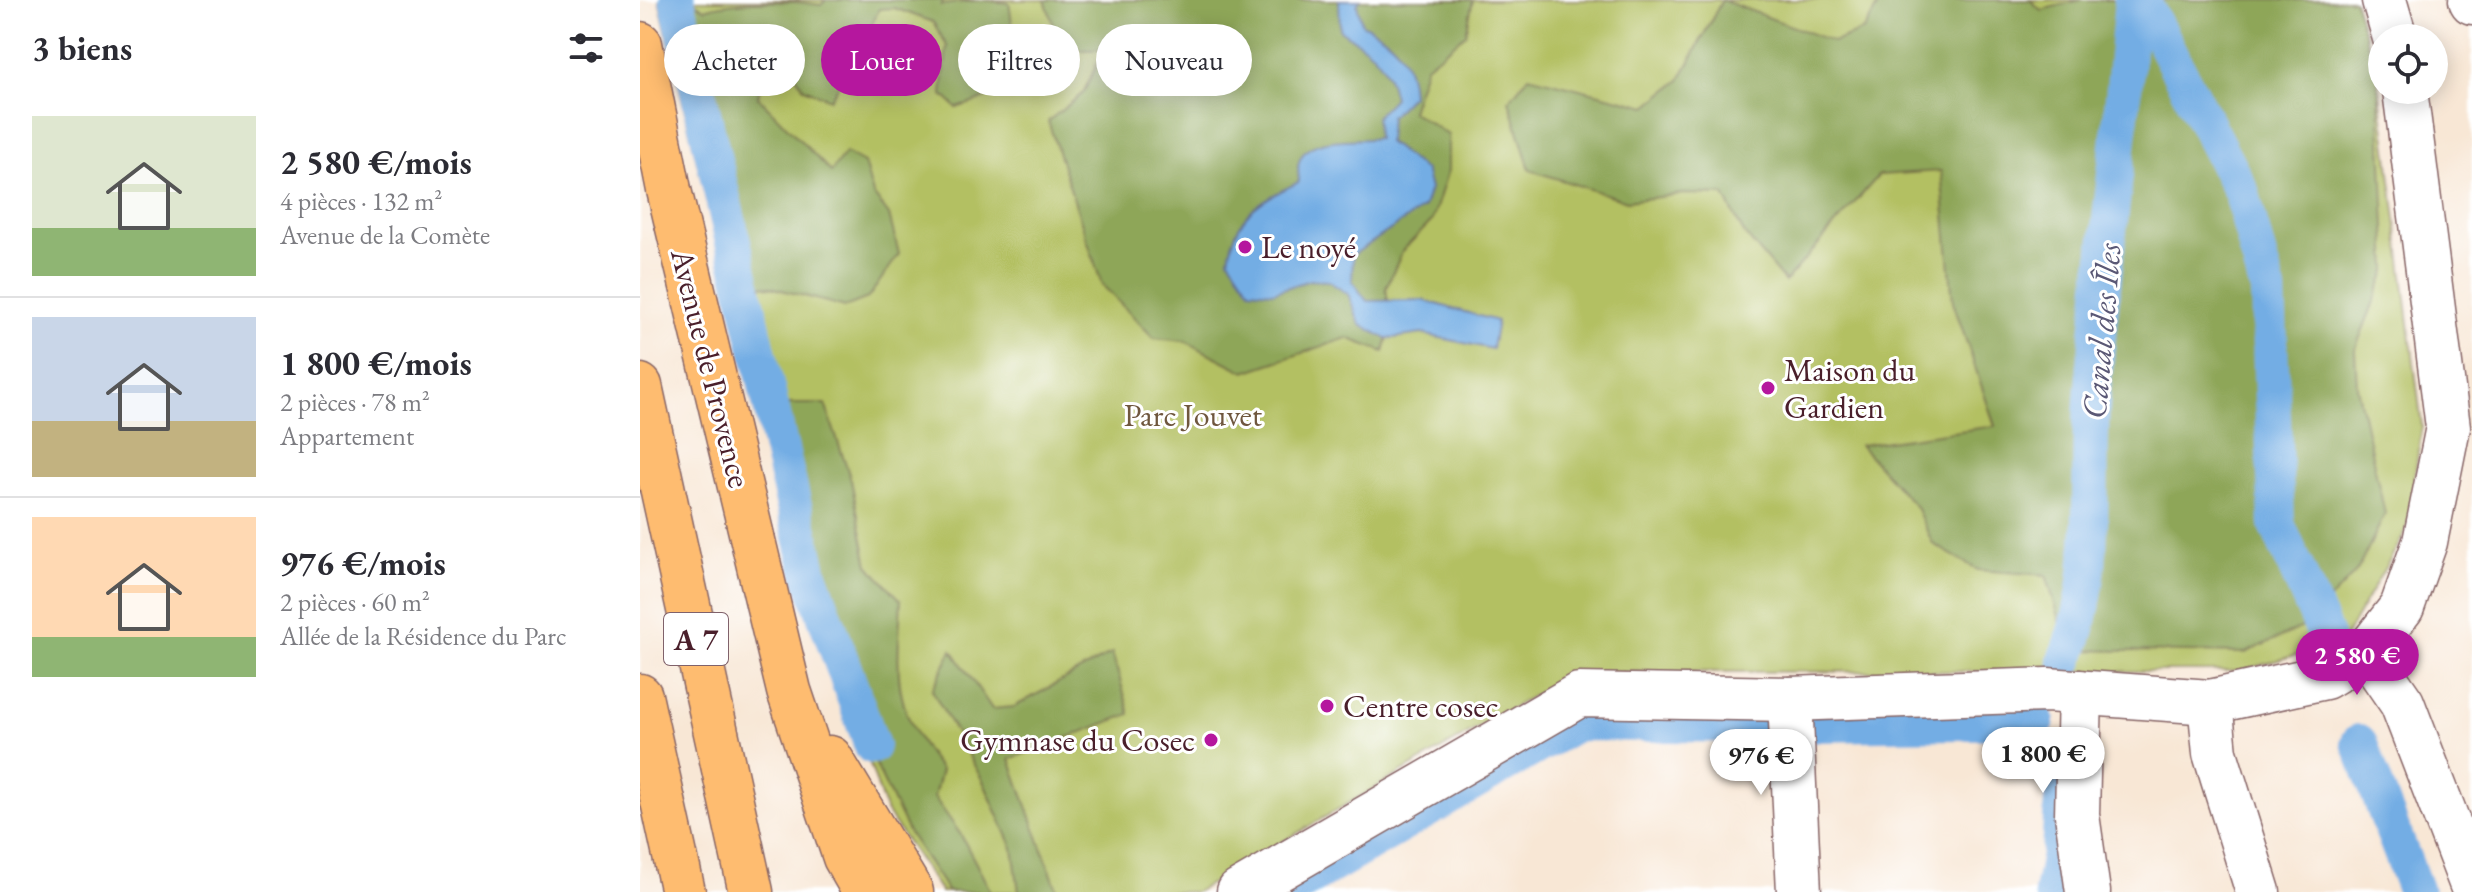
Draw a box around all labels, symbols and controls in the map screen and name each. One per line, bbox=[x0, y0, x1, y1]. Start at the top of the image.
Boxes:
chip: Acheter bbox=[664, 24, 805, 96]
chip: Louer bbox=[821, 24, 942, 96]
chip: Filtres bbox=[958, 24, 1080, 96]
chip: Nouveau bbox=[1096, 24, 1252, 96]
map controls bbox=[2368, 24, 2448, 104]
button: locate bbox=[2368, 24, 2448, 104]
text: 3 biens bbox=[32, 26, 132, 70]
icon: filters bbox=[564, 26, 608, 70]
text: 2 580 €/mois bbox=[280, 140, 472, 184]
icon: home bbox=[96, 148, 192, 244]
text: 4 pièces · 132 m² bbox=[280, 184, 442, 218]
text: Avenue de la Comète bbox=[280, 218, 490, 252]
place label: Le noyé bbox=[1261, 226, 1356, 268]
marker: Le noyé bbox=[1236, 238, 1254, 256]
water label: Canal des Îles bbox=[2071, 241, 2131, 421]
street label: Avenue de Provence bbox=[661, 243, 761, 492]
text: 1 800 €/mois bbox=[280, 341, 472, 385]
icon: home bbox=[96, 349, 192, 445]
place label: Maison du Gardien bbox=[1784, 349, 1915, 428]
marker: Maison du Gardien bbox=[1759, 379, 1777, 397]
text: 2 pièces · 78 m² bbox=[280, 385, 430, 419]
park label: Parc Jouvet bbox=[1124, 394, 1262, 436]
text: Appartement bbox=[280, 419, 414, 453]
text: 976 €/mois bbox=[280, 541, 446, 585]
icon: home bbox=[96, 549, 192, 645]
text: 2 pièces · 60 m² bbox=[280, 585, 430, 619]
road number: A 7 bbox=[664, 613, 728, 665]
text: Allée de la Résidence du Parc bbox=[280, 619, 567, 653]
pin: 2 580 € bbox=[2283, 629, 2431, 697]
text: 2 580 € bbox=[2314, 638, 2400, 672]
place label: Centre cosec bbox=[1343, 685, 1498, 727]
marker: Centre cosec bbox=[1318, 697, 1336, 715]
place label: Gymnase du Cosec bbox=[960, 719, 1195, 761]
pin: 1 800 € bbox=[1969, 727, 2117, 795]
pin: 976 € bbox=[1705, 729, 1817, 797]
marker: Gymnase du Cosec bbox=[1202, 731, 1220, 749]
text: 1 800 € bbox=[2000, 736, 2086, 770]
text: 976 € bbox=[1728, 738, 1794, 772]

